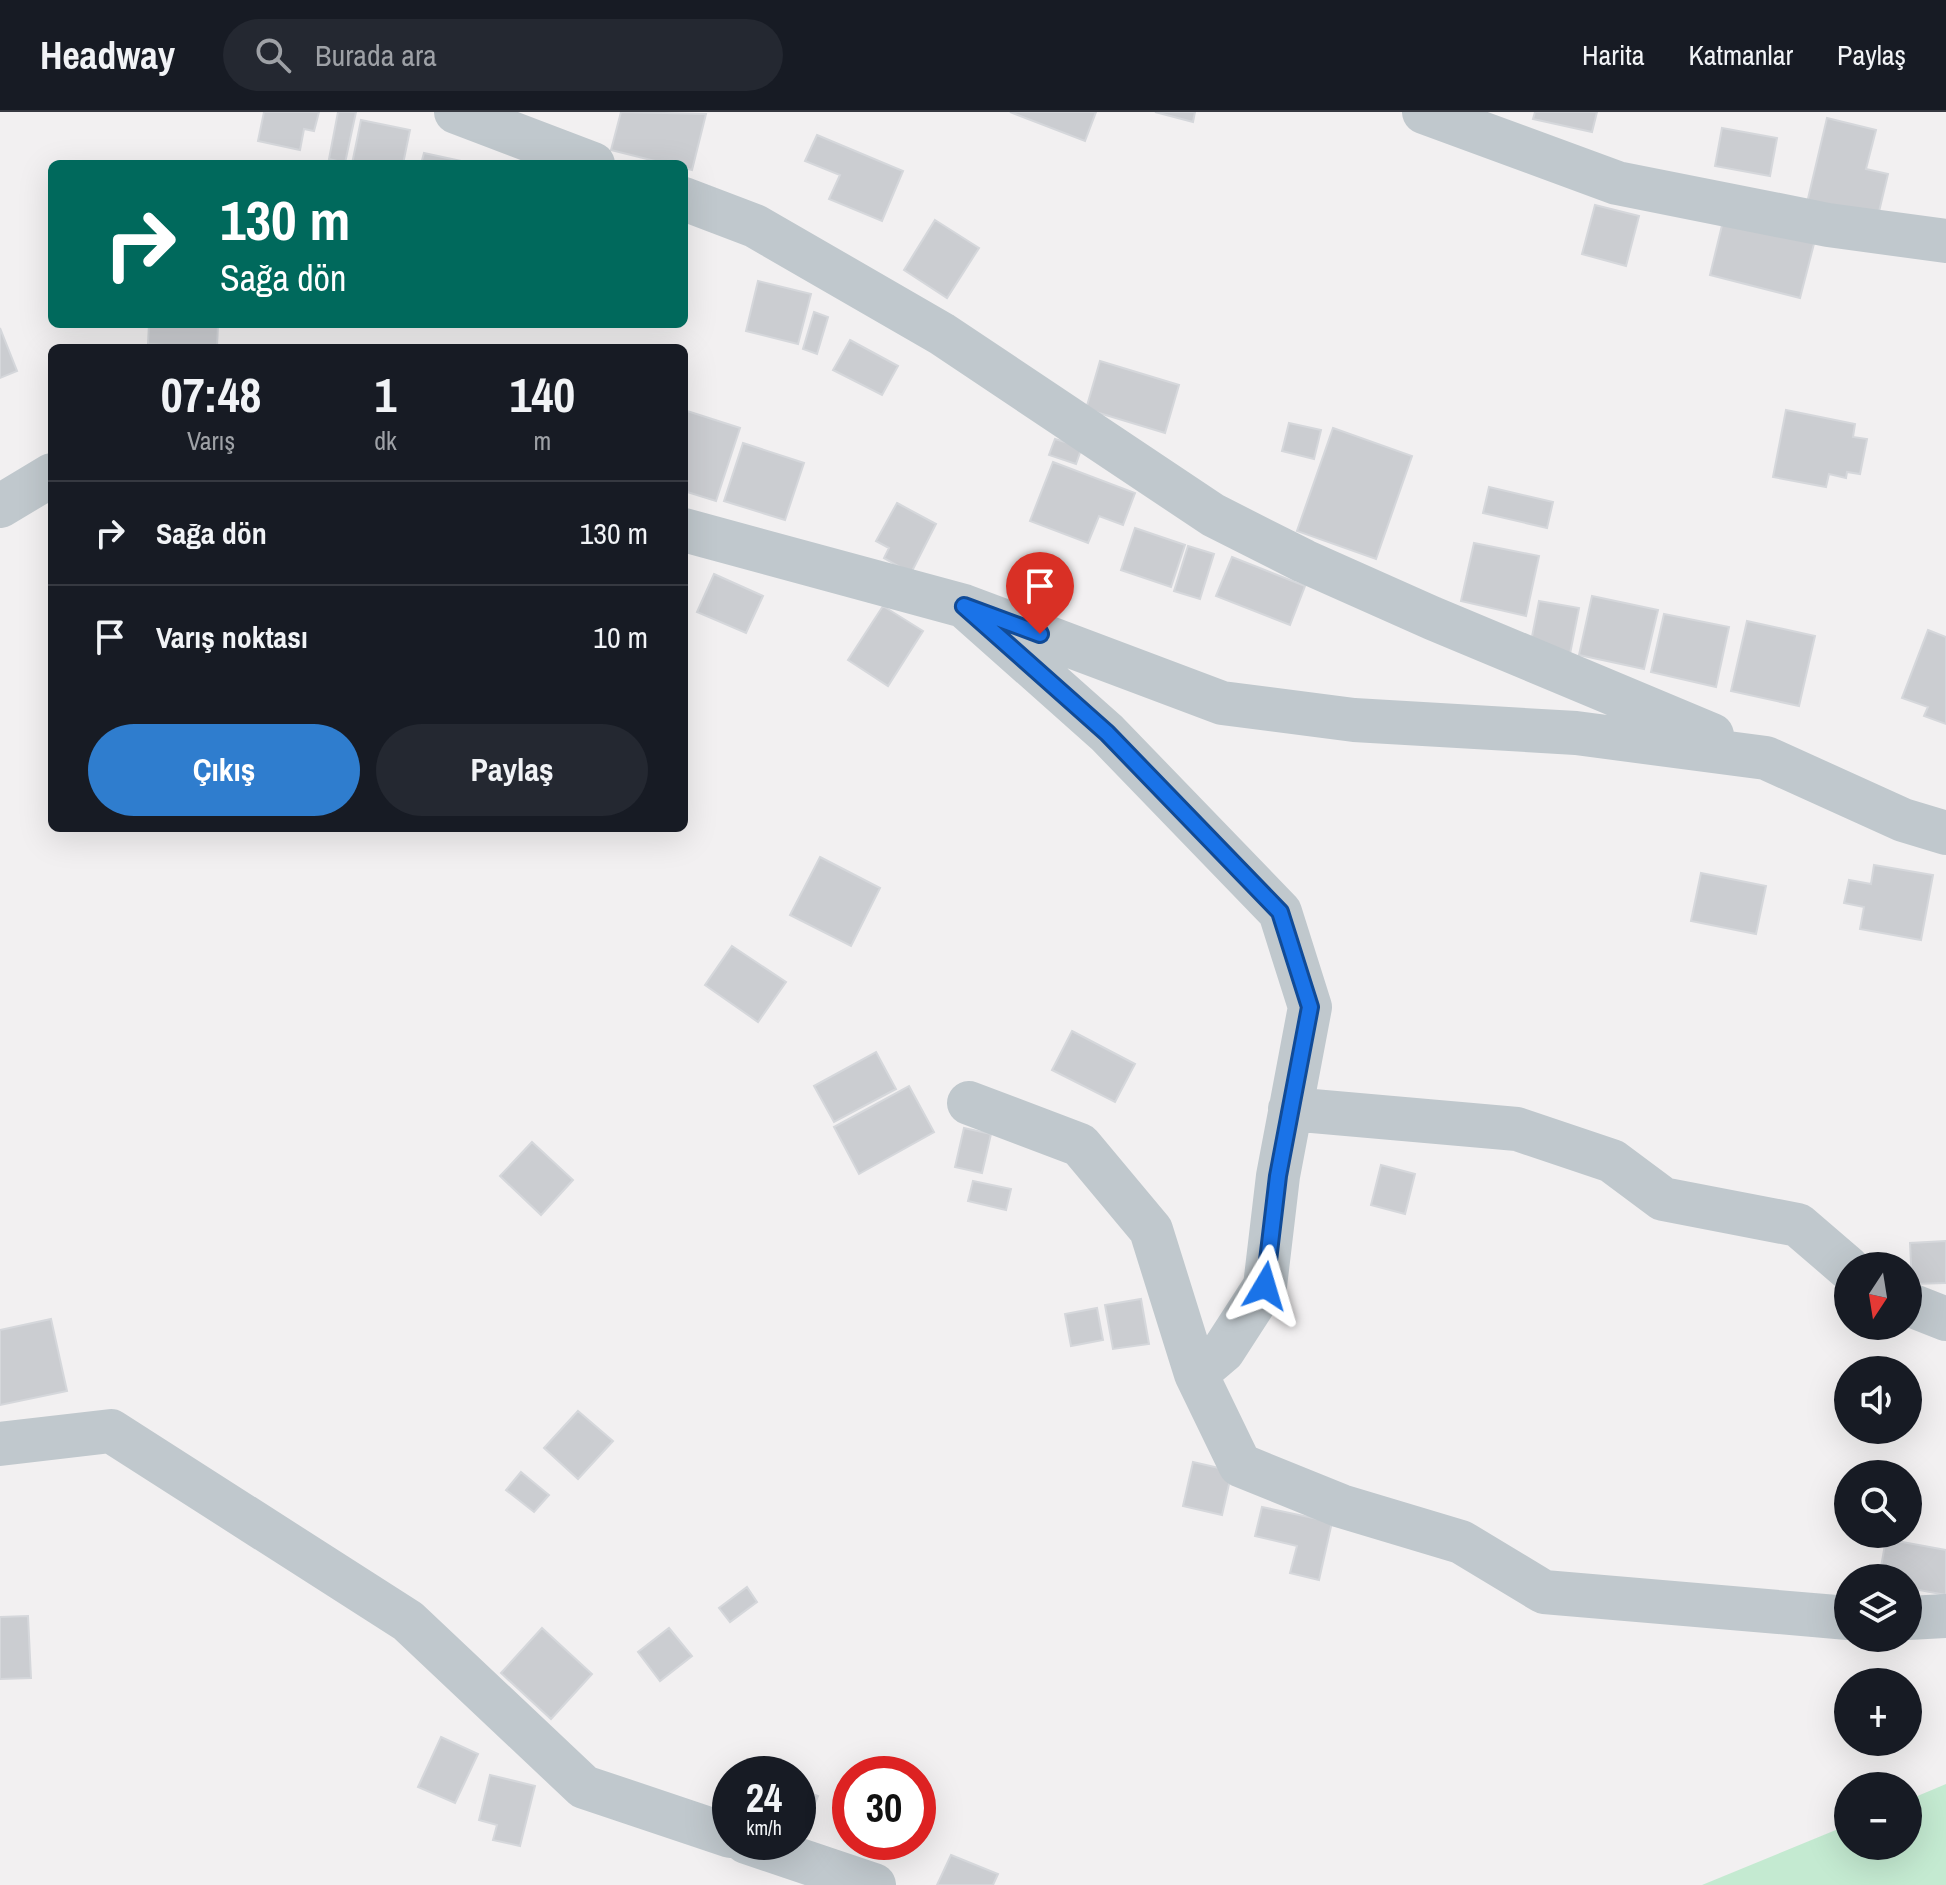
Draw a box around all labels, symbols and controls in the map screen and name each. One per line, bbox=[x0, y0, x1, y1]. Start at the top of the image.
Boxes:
search box bbox=[223, 19, 783, 91]
text: Headway bbox=[40, 30, 175, 81]
icon: search bbox=[251, 33, 295, 77]
text: Burada ara bbox=[315, 35, 437, 75]
text: Harita bbox=[1582, 36, 1644, 74]
text: Katmanlar bbox=[1688, 36, 1793, 74]
text: Paylaş bbox=[1837, 36, 1906, 74]
text: 130 m bbox=[220, 182, 350, 257]
icon: right bbox=[88, 192, 192, 296]
text: Sağa dön bbox=[220, 254, 346, 302]
text: 07:48 bbox=[161, 362, 261, 427]
text: 1 bbox=[375, 362, 396, 427]
text: 140 bbox=[510, 362, 575, 427]
text: Varış bbox=[187, 423, 235, 458]
text: dk bbox=[374, 423, 397, 458]
text: m bbox=[533, 423, 551, 458]
icon: right bbox=[88, 511, 132, 555]
text: Sağa dön bbox=[156, 513, 267, 553]
text: 130 m bbox=[580, 513, 648, 553]
pin bbox=[1006, 552, 1074, 634]
icon: arrive bbox=[1018, 564, 1062, 608]
icon: arrive bbox=[88, 615, 132, 659]
text: Varış noktası bbox=[156, 617, 308, 657]
text: 10 m bbox=[593, 617, 648, 657]
button: Çıkış bbox=[88, 724, 360, 816]
button: Paylaş bbox=[376, 724, 648, 816]
position arrow bbox=[1223, 1244, 1307, 1328]
north arrow bbox=[1834, 1252, 1922, 1340]
map controls bbox=[1834, 1252, 1922, 1860]
button: sound bbox=[1834, 1356, 1922, 1444]
button: search bbox=[1834, 1460, 1922, 1548]
button: layers bbox=[1834, 1564, 1922, 1652]
button: + bbox=[1834, 1668, 1922, 1756]
speed limit sign: 30 bbox=[832, 1756, 936, 1860]
text: 24 bbox=[746, 1771, 782, 1824]
button: − bbox=[1834, 1772, 1922, 1860]
text: km/h bbox=[746, 1814, 782, 1841]

